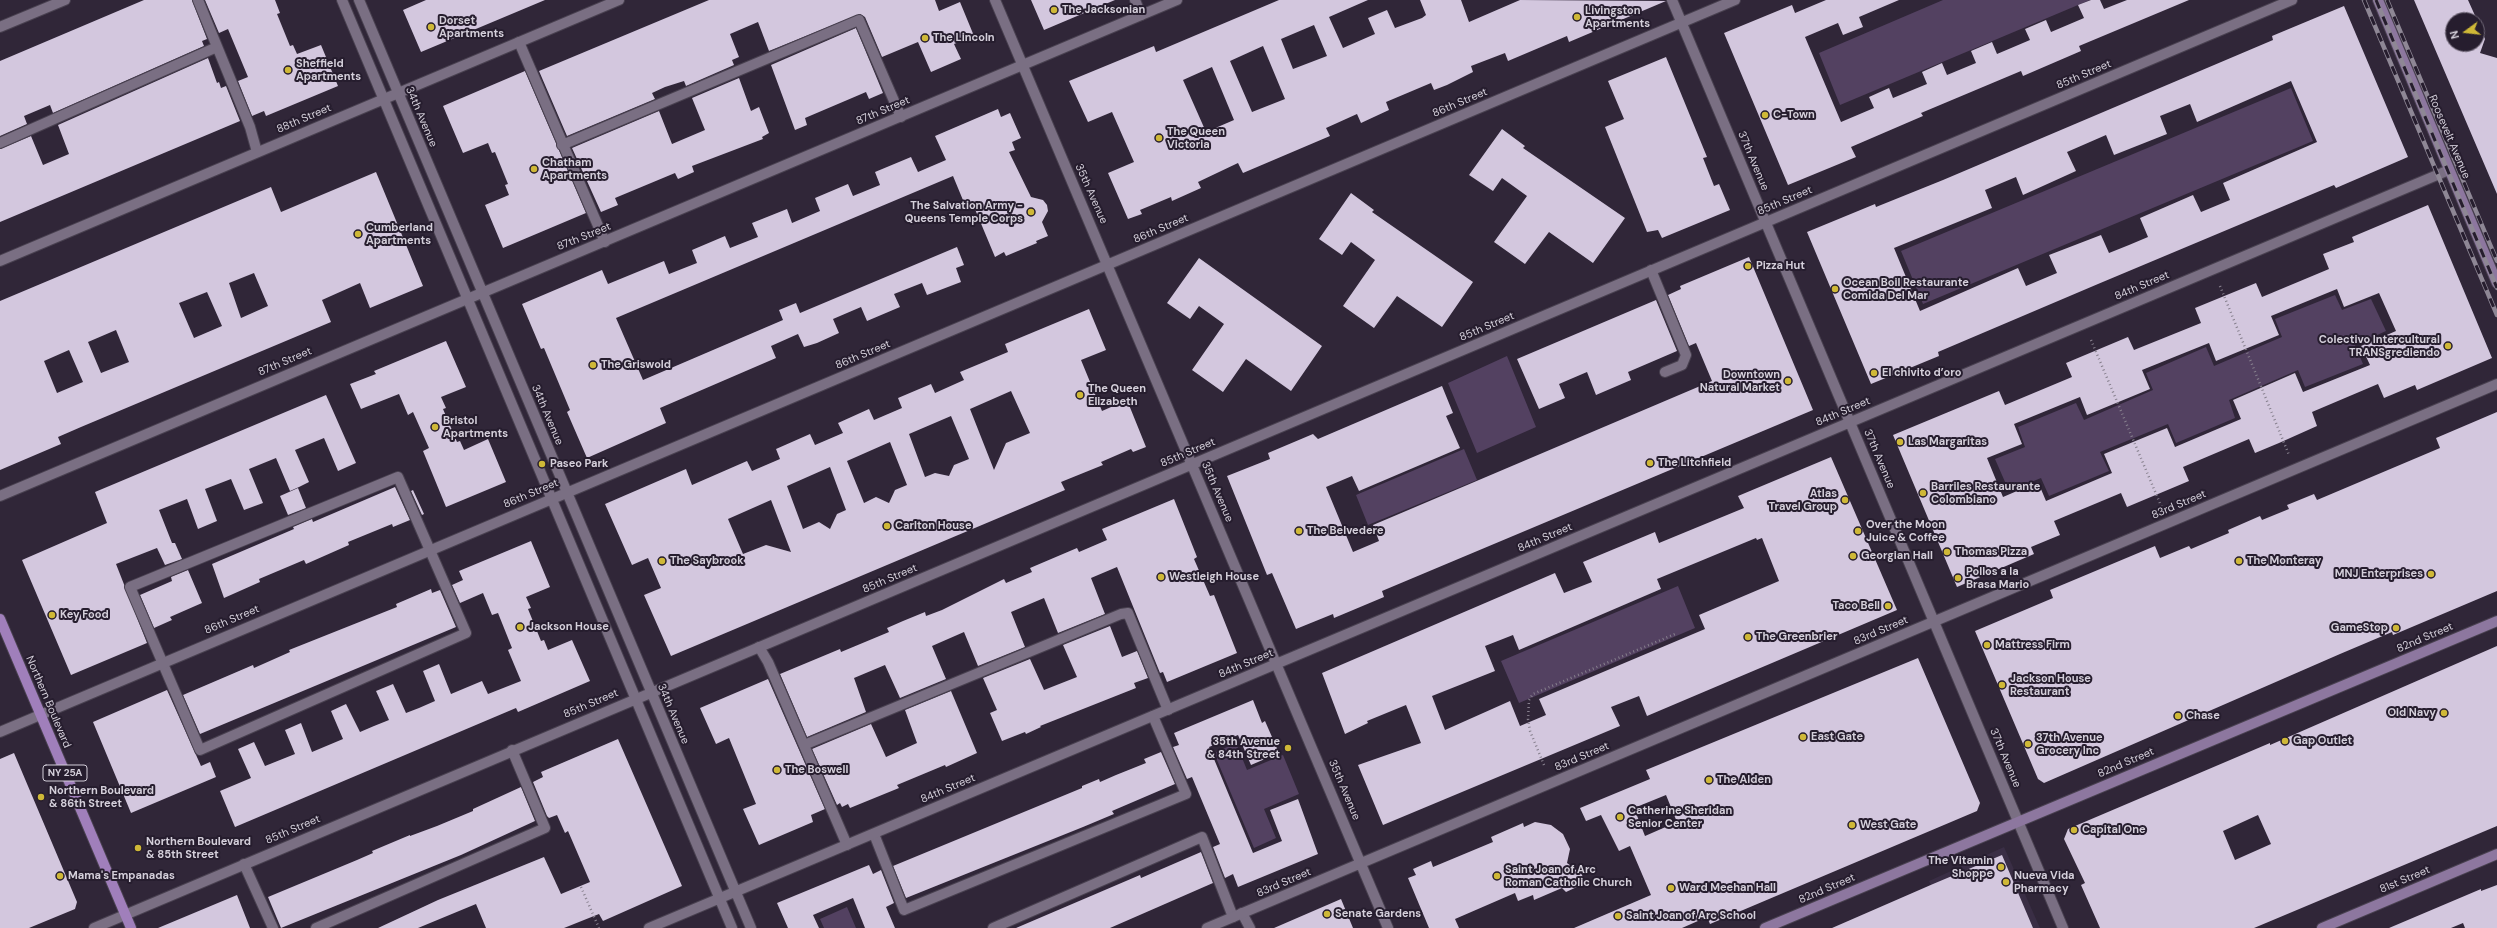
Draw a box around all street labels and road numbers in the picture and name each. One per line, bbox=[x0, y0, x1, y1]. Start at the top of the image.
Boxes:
street label: 85th Street bbox=[2055, 58, 2113, 92]
street label: 34th Avenue bbox=[402, 85, 440, 149]
street label: 86th Street bbox=[1431, 86, 1489, 120]
street label: Roosevelt Avenue bbox=[2425, 93, 2473, 181]
street label: 87th Street bbox=[854, 94, 912, 128]
street label: 88th Street bbox=[275, 102, 333, 136]
street label: 37th Avenue bbox=[1735, 129, 1771, 193]
street label: 35th Avenue bbox=[1072, 162, 1110, 226]
street label: 85th Street bbox=[1756, 184, 1814, 218]
street label: 86th Street bbox=[1132, 212, 1190, 246]
street label: 87th Street bbox=[555, 220, 613, 254]
street label: 84th Street bbox=[2113, 269, 2171, 303]
street label: 85th Street bbox=[1458, 310, 1516, 344]
street label: 86th Street bbox=[834, 338, 892, 372]
street label: 87th Street bbox=[256, 345, 314, 379]
street label: 34th Avenue bbox=[528, 383, 566, 447]
street label: 84th Street bbox=[1814, 395, 1872, 429]
street label: 37th Avenue bbox=[1861, 427, 1897, 491]
street label: 85th Street bbox=[1159, 436, 1217, 470]
street label: 35th Avenue bbox=[1198, 460, 1236, 524]
street label: 86th Street bbox=[502, 477, 560, 511]
street label: 83rd Street bbox=[2150, 488, 2208, 522]
street label: 84th Street bbox=[1516, 521, 1574, 555]
street label: 85th Street bbox=[861, 562, 919, 596]
street label: 86th Street bbox=[203, 603, 261, 637]
street label: 83rd Street bbox=[1852, 614, 1910, 648]
street label: 82nd Street bbox=[2395, 620, 2455, 656]
street label: 84th Street bbox=[1217, 647, 1275, 681]
street label: Northern Boulevard bbox=[23, 654, 73, 750]
street label: 34th Avenue bbox=[654, 682, 692, 746]
street label: 85th Street bbox=[562, 687, 620, 721]
street label: 37th Avenue bbox=[1987, 726, 2023, 790]
street label: 83rd Street bbox=[1553, 740, 1611, 774]
street label: 82nd Street bbox=[2096, 745, 2156, 781]
street label: 35th Avenue bbox=[1325, 758, 1363, 822]
road number: NY 25A bbox=[43, 765, 87, 781]
street label: 84th Street bbox=[919, 772, 977, 806]
street label: 85th Street bbox=[264, 813, 322, 847]
street label: 81st Street bbox=[2378, 863, 2432, 897]
street label: 83rd Street bbox=[1255, 866, 1313, 900]
street label: 82nd Street bbox=[1797, 871, 1857, 907]

